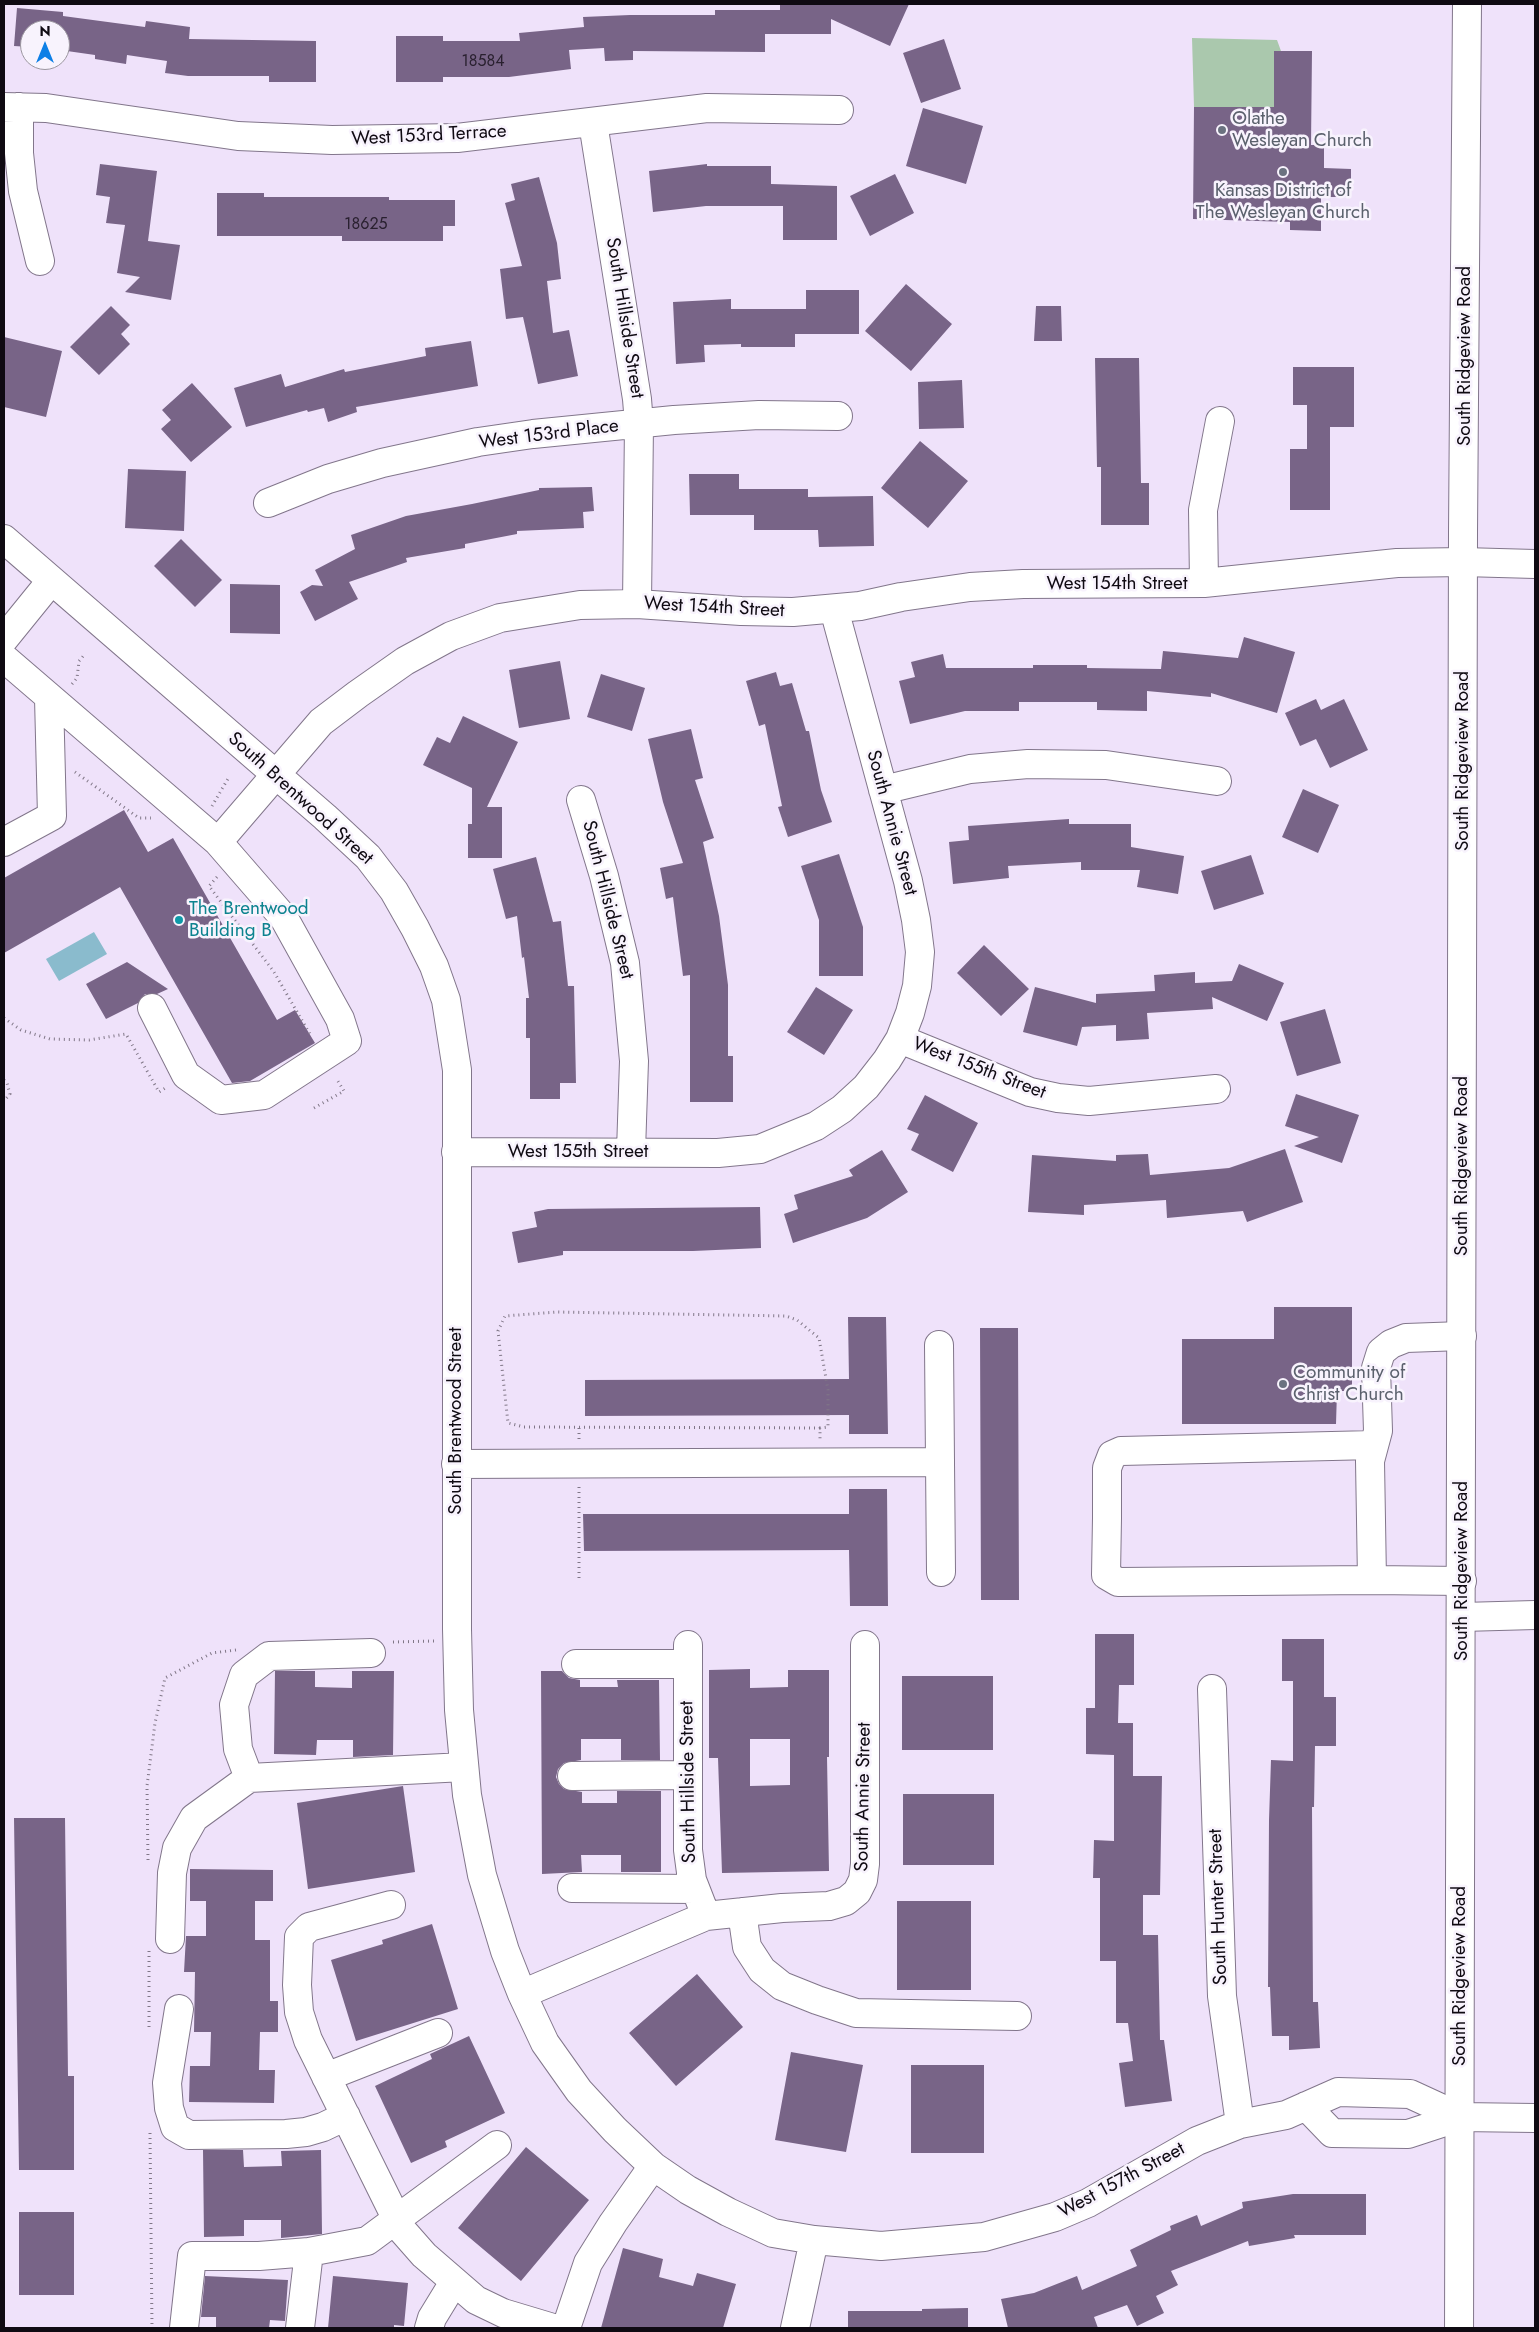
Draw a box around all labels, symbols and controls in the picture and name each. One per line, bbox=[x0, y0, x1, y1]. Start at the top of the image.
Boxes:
north arrow bbox=[20, 20, 70, 70]
text: N bbox=[39, 21, 51, 41]
house number: 18584 bbox=[461, 52, 505, 72]
place label: Olathe Wesleyan Church bbox=[1232, 108, 1372, 152]
street label: West 153rd Terrace bbox=[351, 121, 507, 151]
marker: Olathe Wesleyan Church bbox=[1216, 124, 1228, 136]
marker: Kansas District of The Wesleyan Church bbox=[1277, 166, 1289, 178]
place label: Kansas District of The Wesleyan Church bbox=[1196, 180, 1370, 224]
house number: 18625 bbox=[344, 215, 388, 235]
street label: South Hillside Street bbox=[600, 236, 648, 400]
street label: South Ridgeview Road bbox=[1454, 266, 1476, 446]
street label: West 153rd Place bbox=[478, 415, 620, 455]
street label: West 154th Street bbox=[1047, 573, 1187, 595]
street label: West 154th Street bbox=[643, 593, 785, 623]
street label: South Ridgeview Road bbox=[1452, 671, 1474, 851]
street label: South Brentwood Street bbox=[223, 728, 377, 870]
street label: South Annie Street bbox=[861, 748, 921, 898]
street label: South Hillside Street bbox=[576, 818, 638, 982]
place label: The Brentwood Building B bbox=[189, 898, 309, 942]
marker: The Brentwood Building B bbox=[173, 914, 185, 926]
street label: West 155th Street bbox=[909, 1033, 1049, 1105]
street label: South Ridgeview Road bbox=[1451, 1076, 1473, 1256]
street label: West 155th Street bbox=[508, 1141, 648, 1163]
street label: South Brentwood Street bbox=[445, 1327, 467, 1515]
place label: Community of Christ Church bbox=[1293, 1362, 1405, 1406]
marker: Community of Christ Church bbox=[1277, 1378, 1289, 1390]
street label: South Ridgeview Road bbox=[1451, 1481, 1473, 1661]
street label: South Hillside Street bbox=[676, 1701, 702, 1863]
street label: South Annie Street bbox=[851, 1722, 877, 1872]
street label: South Hunter Street bbox=[1205, 1828, 1233, 1986]
street label: South Ridgeview Road bbox=[1449, 1886, 1471, 2066]
street label: West 157th Street bbox=[1055, 2138, 1189, 2224]

